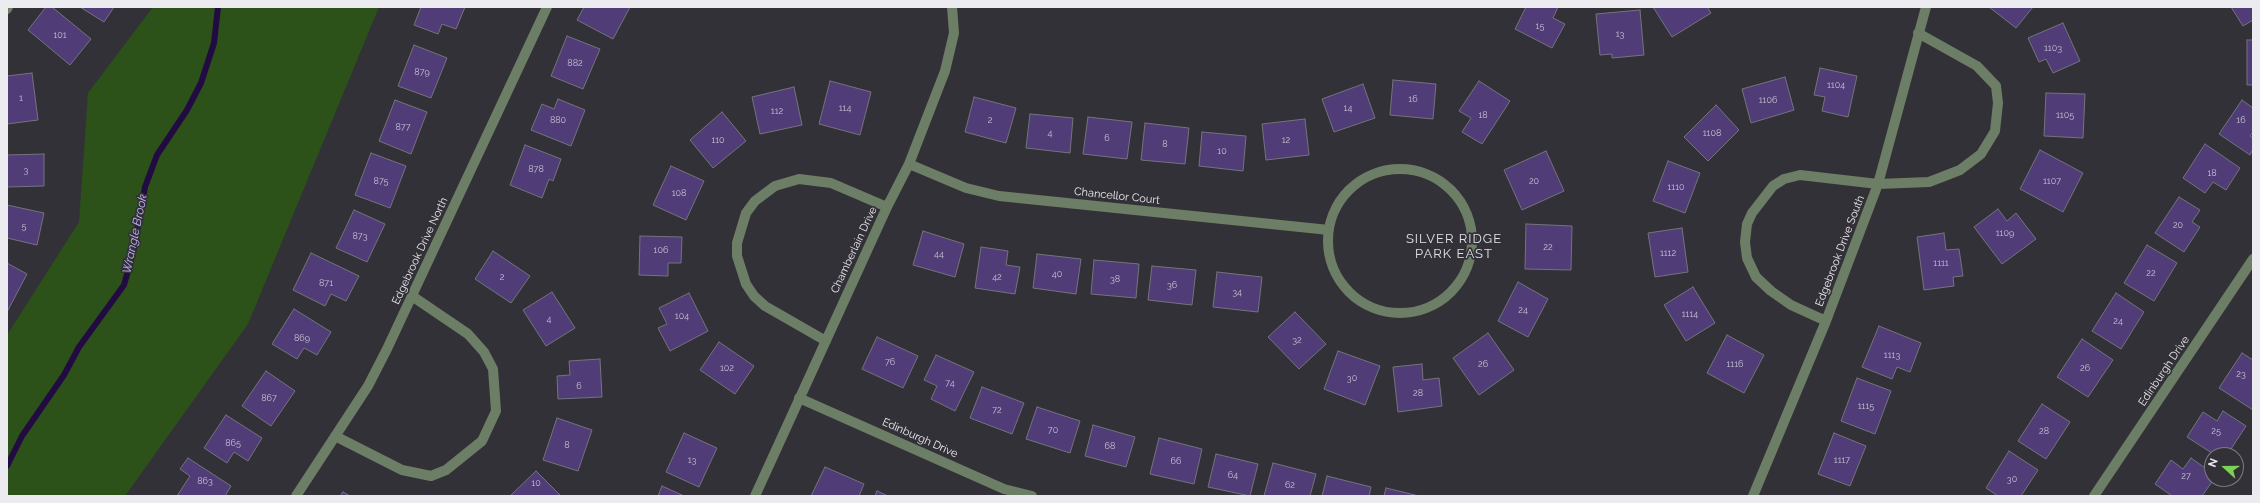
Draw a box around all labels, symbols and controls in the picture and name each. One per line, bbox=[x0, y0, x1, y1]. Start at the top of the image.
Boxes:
house number: 15 bbox=[1536, 21, 1544, 31]
house number: 13 bbox=[1616, 29, 1624, 39]
house number: 101 bbox=[53, 30, 67, 40]
house number: 1103 bbox=[2044, 43, 2062, 53]
house number: 882 bbox=[567, 58, 583, 68]
house number: 879 bbox=[414, 67, 430, 77]
house number: 1104 bbox=[1827, 80, 1845, 90]
house number: 1 bbox=[19, 93, 23, 103]
house number: 16 bbox=[1408, 94, 1418, 104]
house number: 1106 bbox=[1759, 95, 1777, 105]
house number: 114 bbox=[839, 103, 851, 113]
house number: 14 bbox=[1344, 103, 1352, 113]
house number: 112 bbox=[771, 106, 783, 116]
house number: 18 bbox=[1478, 110, 1488, 120]
house number: 1105 bbox=[2056, 110, 2074, 120]
house number: 880 bbox=[550, 115, 566, 125]
house number: 2 bbox=[988, 115, 992, 125]
house number: 16 bbox=[2236, 115, 2246, 125]
house number: 877 bbox=[396, 122, 410, 132]
house number: 4 bbox=[1048, 128, 1052, 138]
house number: 1108 bbox=[1703, 128, 1721, 138]
house number: 6 bbox=[1104, 133, 1110, 143]
house number: 110 bbox=[711, 135, 725, 145]
house number: 12 bbox=[1282, 135, 1290, 145]
house number: 8 bbox=[1162, 139, 1168, 149]
house number: 10 bbox=[1217, 146, 1227, 156]
house number: 878 bbox=[528, 164, 544, 174]
house number: 3 bbox=[24, 165, 28, 175]
house number: 18 bbox=[2207, 168, 2217, 178]
house number: 875 bbox=[374, 176, 388, 186]
house number: 20 bbox=[1529, 176, 1539, 186]
house number: 1107 bbox=[2043, 176, 2061, 186]
house number: 1110 bbox=[1667, 182, 1685, 192]
street label: Chancellor Court bbox=[1073, 185, 1161, 207]
house number: 108 bbox=[672, 188, 686, 198]
water label: Wrangle Brook bbox=[120, 193, 150, 275]
street label: Edgebrook Drive South bbox=[1813, 194, 1867, 308]
street label: Edgebrook Drive North bbox=[389, 195, 451, 307]
street label: Chamberlain Drive bbox=[828, 205, 880, 295]
house number: 20 bbox=[2173, 220, 2183, 230]
house number: 5 bbox=[22, 221, 26, 231]
house number: 1109 bbox=[1996, 228, 2014, 238]
house number: 873 bbox=[353, 231, 367, 241]
district label: SILVER RIDGE PARK EAST bbox=[1406, 231, 1502, 262]
house number: 22 bbox=[1543, 242, 1553, 252]
house number: 106 bbox=[654, 245, 668, 255]
house number: 1112 bbox=[1660, 248, 1676, 258]
house number: 44 bbox=[934, 249, 944, 259]
house number: 1111 bbox=[1933, 258, 1949, 268]
house number: 22 bbox=[2146, 268, 2156, 278]
house number: 40 bbox=[1052, 269, 1062, 279]
house number: 2 bbox=[500, 272, 504, 282]
house number: 42 bbox=[992, 272, 1002, 282]
house number: 38 bbox=[1110, 274, 1120, 284]
house number: 871 bbox=[319, 278, 333, 288]
house number: 36 bbox=[1167, 280, 1177, 290]
house number: 34 bbox=[1232, 287, 1242, 297]
house number: 24 bbox=[1518, 305, 1528, 315]
house number: 1114 bbox=[1682, 309, 1698, 319]
house number: 104 bbox=[675, 311, 689, 321]
house number: 4 bbox=[547, 314, 551, 324]
house number: 24 bbox=[2113, 316, 2123, 326]
house number: 869 bbox=[294, 333, 310, 343]
street label: Edinburgh Drive bbox=[2136, 334, 2192, 408]
house number: 32 bbox=[1292, 335, 1302, 345]
house number: 1113 bbox=[1884, 350, 1900, 360]
house number: 76 bbox=[885, 357, 895, 367]
house number: 26 bbox=[1478, 359, 1488, 369]
house number: 1116 bbox=[1727, 359, 1743, 369]
house number: 102 bbox=[720, 363, 734, 373]
house number: 26 bbox=[2080, 363, 2090, 373]
house number: 23 bbox=[2236, 369, 2246, 379]
house number: 30 bbox=[1347, 373, 1357, 383]
house number: 74 bbox=[945, 378, 955, 388]
house number: 6 bbox=[576, 381, 582, 391]
house number: 28 bbox=[1413, 388, 1423, 398]
house number: 867 bbox=[261, 393, 277, 403]
house number: 1115 bbox=[1858, 401, 1874, 411]
house number: 72 bbox=[992, 405, 1002, 415]
street label: Edinburgh Drive bbox=[880, 415, 960, 461]
house number: 70 bbox=[1048, 425, 1058, 435]
house number: 28 bbox=[2039, 426, 2049, 436]
house number: 25 bbox=[2211, 426, 2221, 436]
house number: 865 bbox=[225, 438, 241, 448]
house number: 8 bbox=[564, 440, 570, 450]
house number: 68 bbox=[1105, 441, 1115, 451]
north arrow bbox=[2204, 447, 2244, 487]
house number: 13 bbox=[688, 455, 696, 465]
house number: 1117 bbox=[1834, 455, 1850, 465]
house number: 66 bbox=[1171, 456, 1181, 466]
text: N bbox=[2206, 457, 2221, 469]
house number: 64 bbox=[1228, 470, 1238, 480]
house number: 27 bbox=[2181, 471, 2191, 481]
house number: 30 bbox=[2007, 474, 2017, 484]
house number: 863 bbox=[197, 476, 213, 486]
house number: 10 bbox=[531, 478, 541, 488]
house number: 62 bbox=[1285, 480, 1295, 490]

